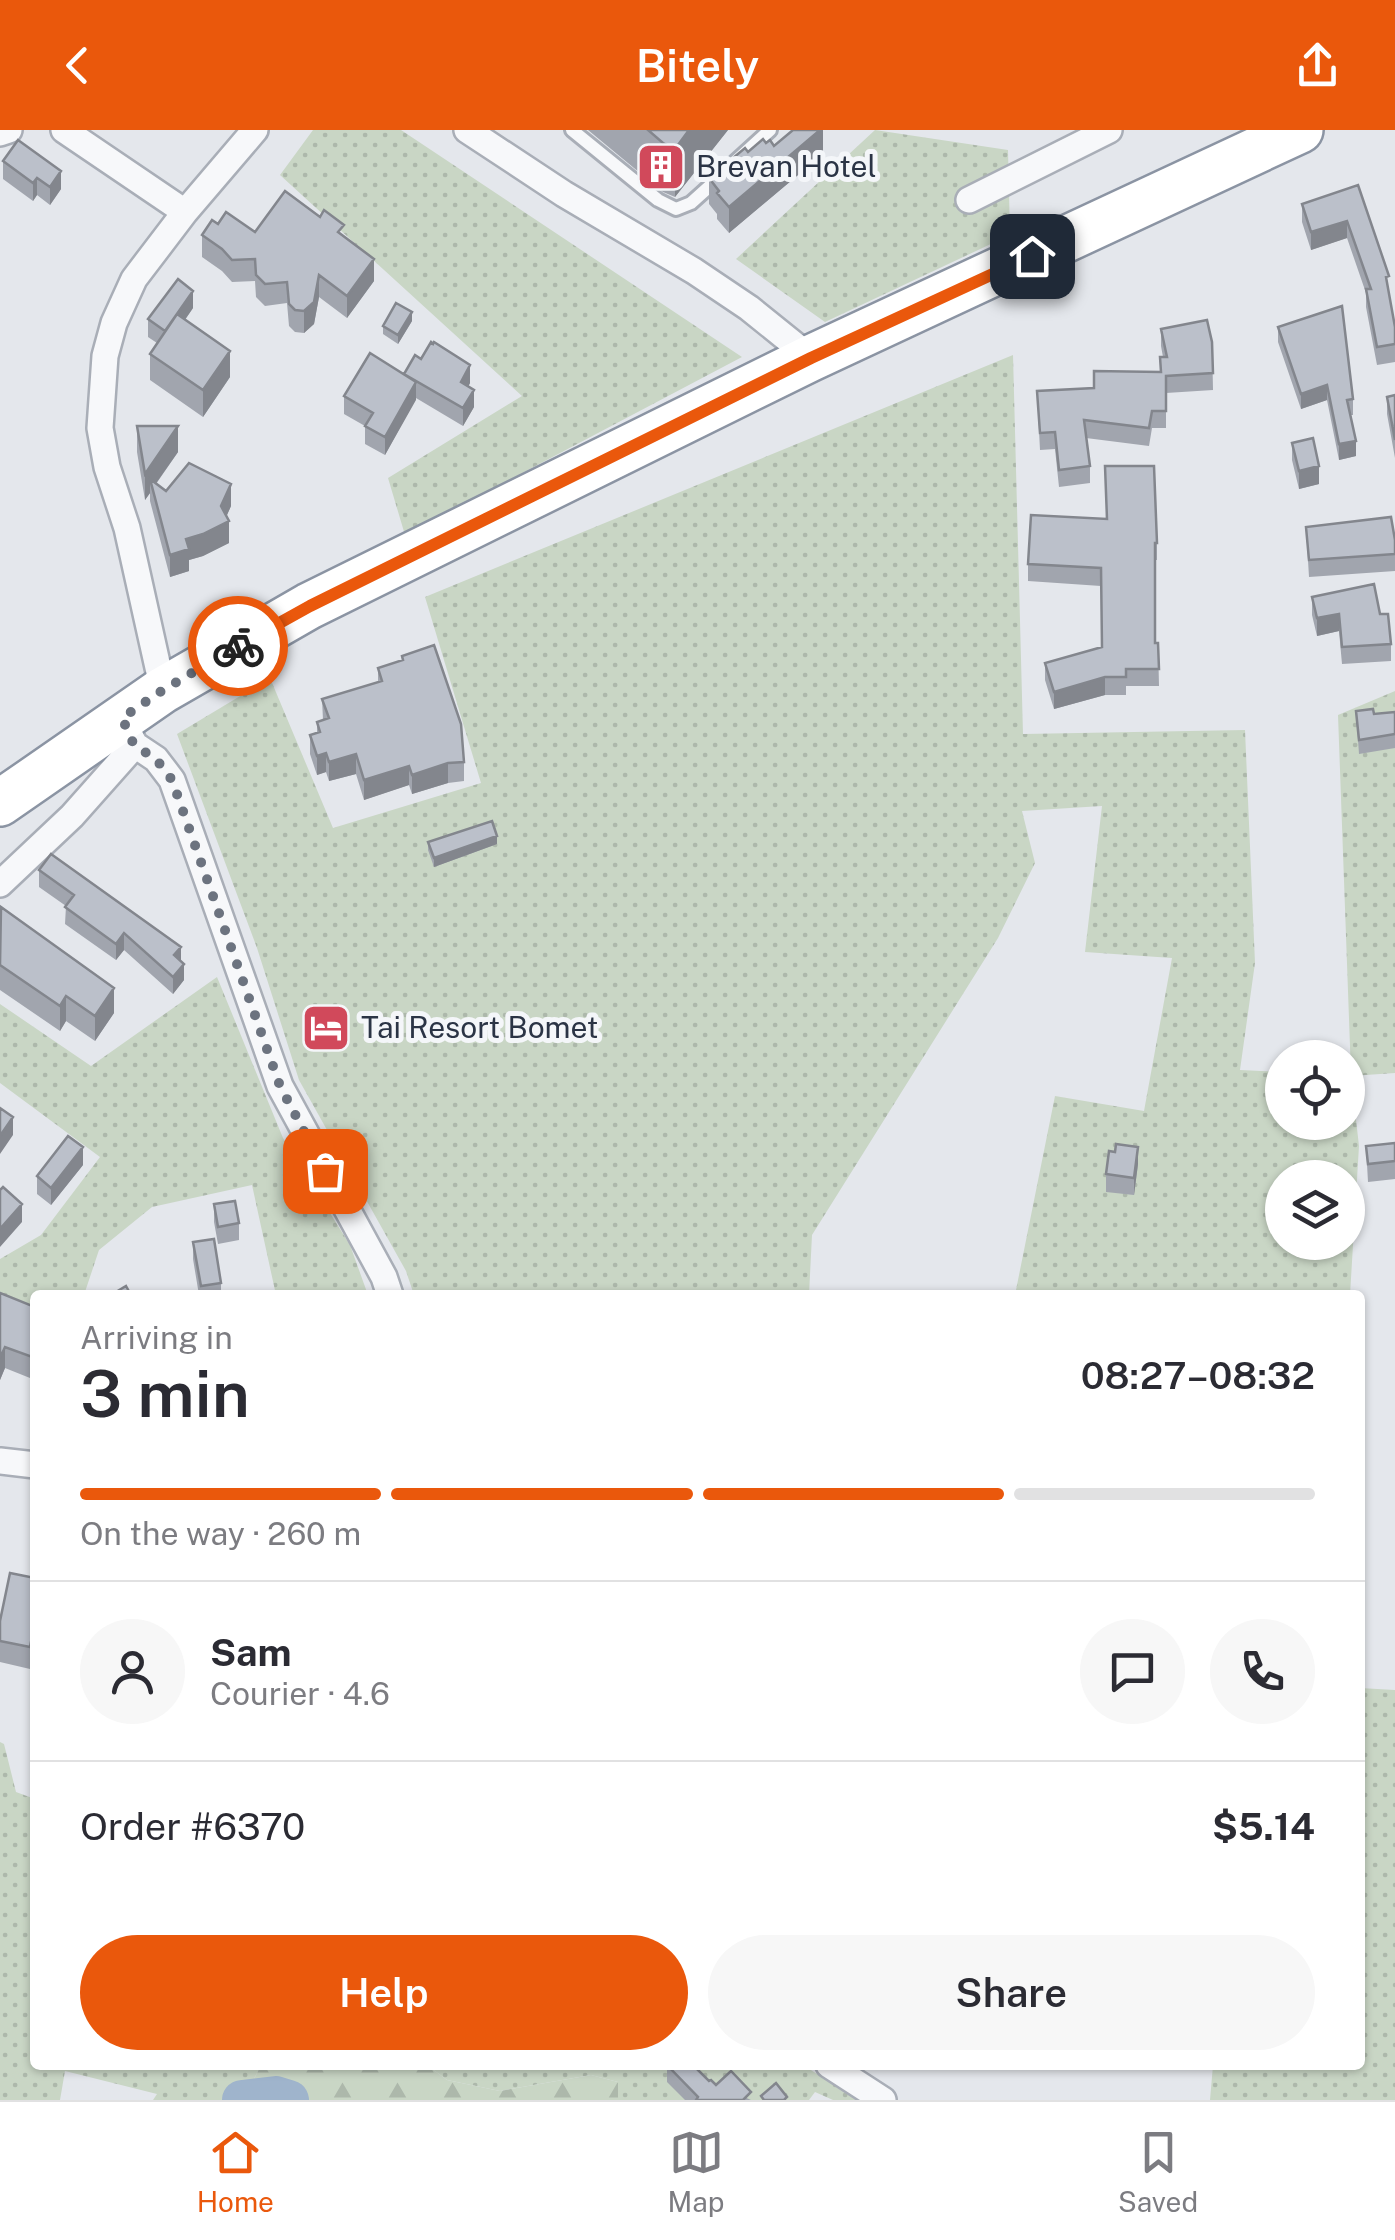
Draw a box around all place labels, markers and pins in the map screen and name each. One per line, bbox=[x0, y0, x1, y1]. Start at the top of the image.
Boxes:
building icon: Brevan Hotel bbox=[635, 141, 687, 193]
place label: Brevan Hotel bbox=[696, 148, 877, 184]
pin bbox=[990, 214, 1075, 299]
hotel icon: Tai Resort Bomet bbox=[300, 1002, 352, 1054]
place label: Tai Resort Bomet bbox=[361, 1009, 599, 1045]
pin bbox=[283, 1129, 368, 1214]

